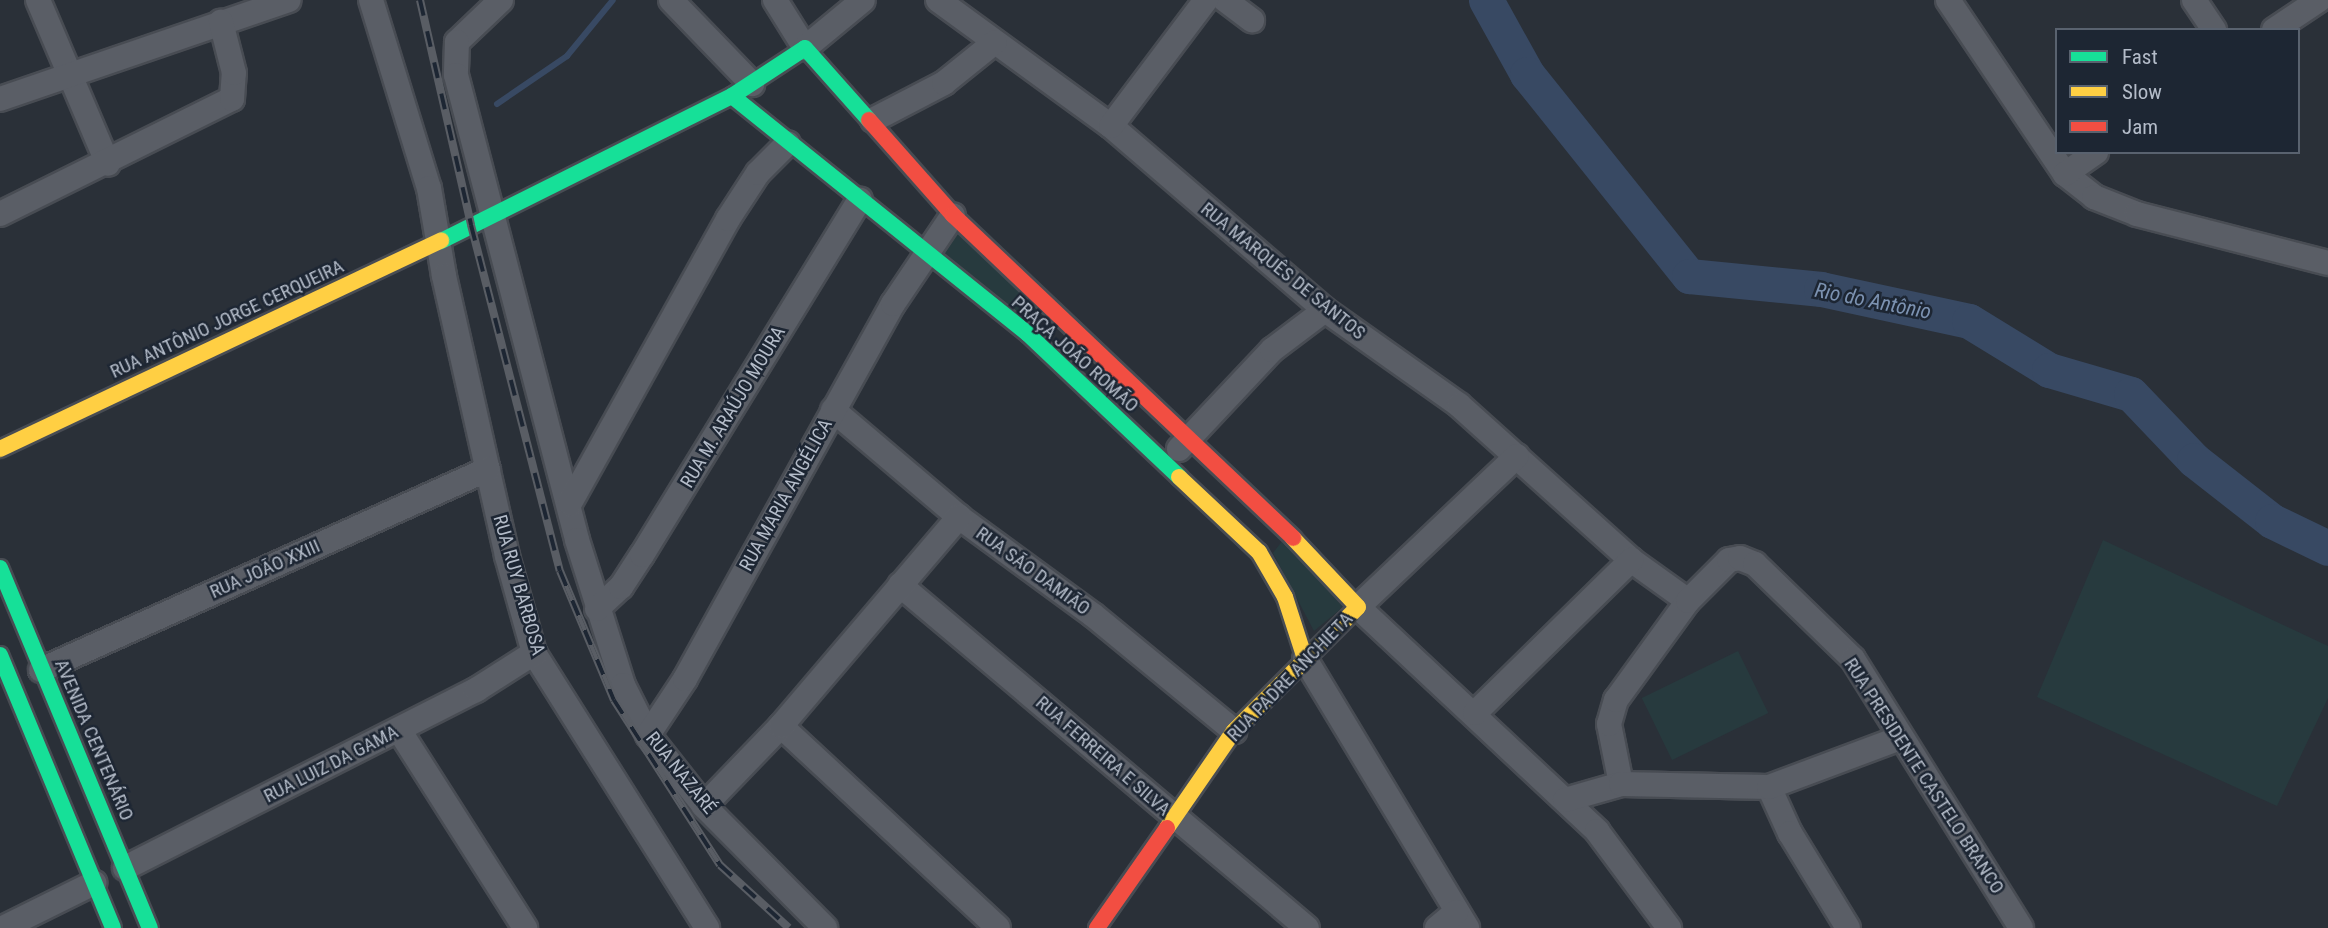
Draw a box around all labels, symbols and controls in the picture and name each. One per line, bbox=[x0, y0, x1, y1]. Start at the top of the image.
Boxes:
legend bbox=[2055, 28, 2300, 154]
text: Fast bbox=[2122, 45, 2158, 69]
text: Slow bbox=[2122, 80, 2162, 104]
text: Jam bbox=[2122, 115, 2158, 139]
street label: RUA MARQUÊS DE SANTOS bbox=[1196, 198, 1370, 344]
street label: RUA ANTÔNIO JORGE CERQUEIRA bbox=[107, 255, 347, 383]
water label: Rio do Antônio bbox=[1813, 277, 1933, 325]
street label: PRAÇA JOÃO ROMÃO bbox=[1007, 291, 1143, 417]
street label: RUA M. ARAÚJO MOURA bbox=[676, 322, 790, 492]
street label: RUA MARIA ANGÉLICA bbox=[735, 415, 837, 575]
street label: RUA RUY BARBOSA bbox=[488, 512, 550, 658]
street label: RUA SÃO DAMIÃO bbox=[971, 522, 1095, 620]
street label: RUA JOÃO XXIII bbox=[206, 535, 324, 603]
street label: RUA PADRE ANCHIETA bbox=[1223, 608, 1357, 746]
street label: RUA PRESIDENTE CASTELO BRANCO bbox=[1839, 654, 2009, 898]
street label: AVENIDA CENTENÁRIO bbox=[50, 656, 138, 824]
street label: RUA FERREIRA E SILVA bbox=[1031, 691, 1175, 821]
street label: RUA LUIZ DA GAMA bbox=[260, 720, 402, 808]
street label: RUA NAZARÉ bbox=[641, 727, 721, 819]

